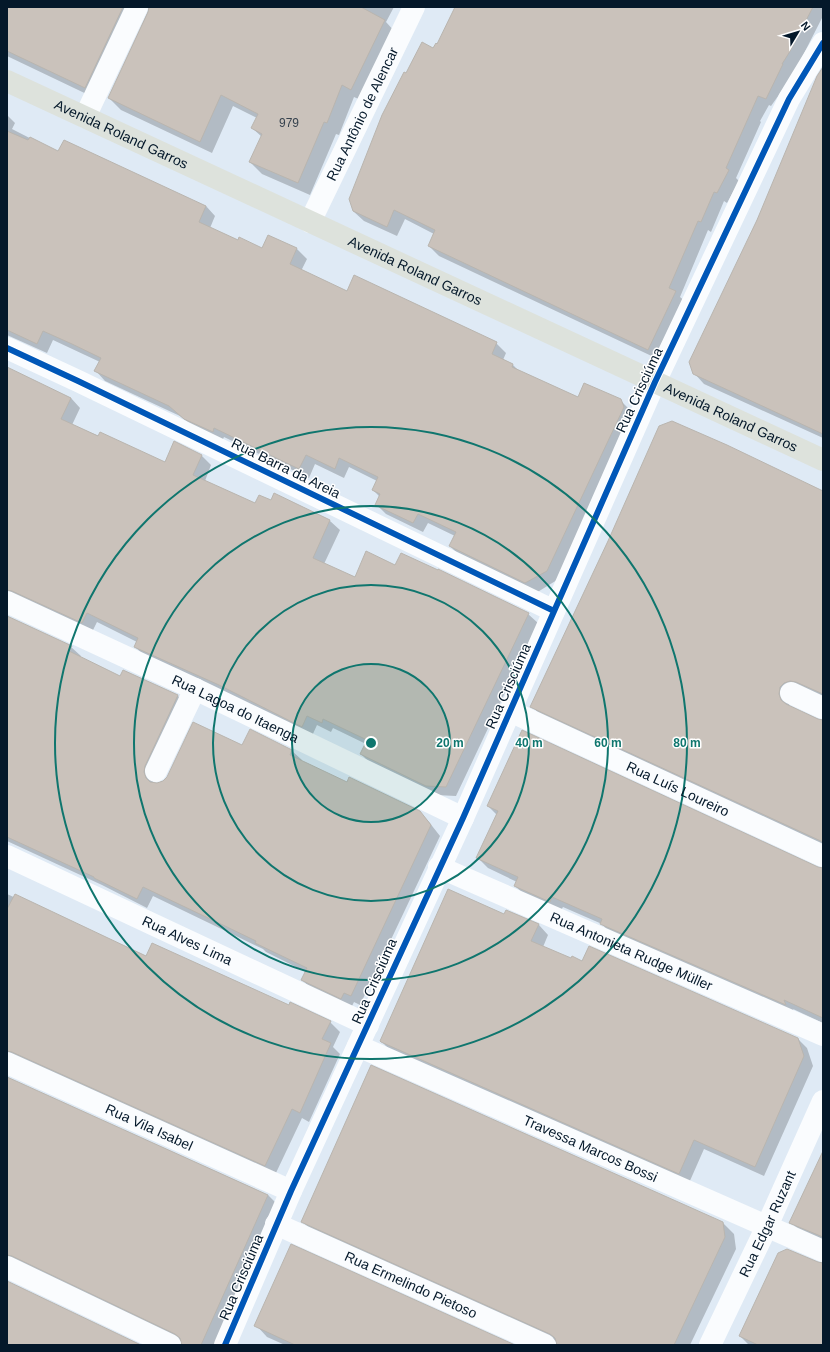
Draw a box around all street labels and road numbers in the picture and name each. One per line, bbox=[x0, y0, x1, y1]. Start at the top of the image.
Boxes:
street label: Rua Antônio de Alencar bbox=[323, 44, 402, 183]
street label: Avenida Roland Garros bbox=[52, 96, 191, 172]
street label: Avenida Roland Garros bbox=[346, 233, 484, 308]
street label: Rua Crisciúma bbox=[612, 345, 666, 435]
street label: Avenida Roland Garros bbox=[661, 379, 800, 455]
street label: Rua Barra da Areia bbox=[229, 435, 343, 501]
street label: Rua Crisciúma bbox=[482, 641, 534, 731]
street label: Rua Lagoa do Itaenga bbox=[169, 671, 302, 746]
street label: Rua Luís Loureiro bbox=[624, 758, 732, 820]
street label: Rua Antonieta Rudge Müller bbox=[548, 909, 715, 994]
street label: Rua Alves Lima bbox=[140, 912, 235, 968]
street label: Rua Crisciúma bbox=[348, 936, 400, 1026]
street label: Rua Vila Isabel bbox=[103, 1100, 195, 1154]
street label: Travessa Marcos Bossi bbox=[521, 1112, 660, 1185]
street label: Rua Edgar Ruzant bbox=[736, 1168, 799, 1280]
street label: Rua Crisciúma bbox=[216, 1231, 266, 1322]
street label: Rua Ermelindo Pietoso bbox=[342, 1248, 480, 1322]

